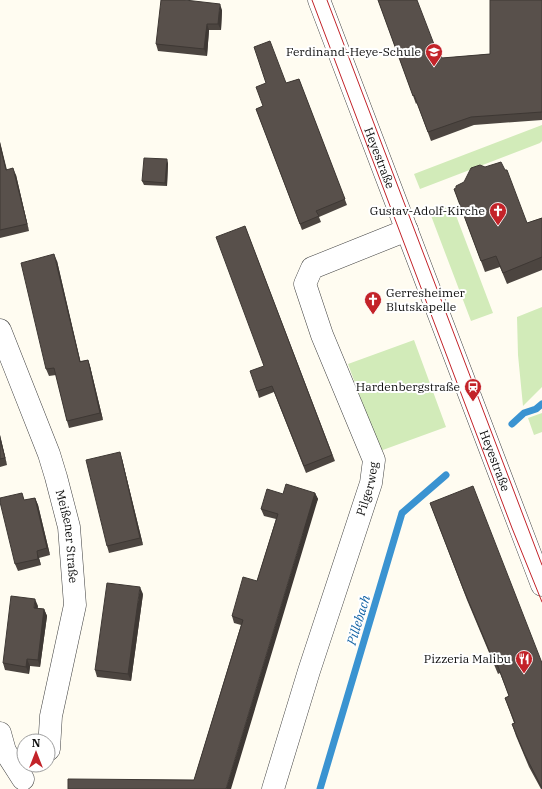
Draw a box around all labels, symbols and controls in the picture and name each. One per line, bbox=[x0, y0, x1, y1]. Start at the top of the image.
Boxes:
school or university icon: Ferdinand-Heye-Schule bbox=[424, 42, 444, 67]
place label: Ferdinand-Heye-Schule bbox=[286, 44, 421, 59]
street label: Heyestraße bbox=[361, 125, 398, 191]
church icon: Gustav-Adolf-Kirche bbox=[488, 201, 508, 226]
place label: Gustav-Adolf-Kirche bbox=[370, 203, 485, 218]
place label: Gerresheimer Blutskapelle bbox=[386, 285, 466, 314]
church icon: Gerresheimer Blutskapelle bbox=[363, 290, 383, 315]
station icon: Hardenbergstraße bbox=[463, 377, 483, 402]
place label: Hardenbergstraße bbox=[356, 379, 460, 394]
street label: Heyestraße bbox=[477, 428, 514, 493]
street label: Pilgerweg bbox=[353, 460, 381, 518]
street label: Meißener Straße bbox=[53, 488, 81, 584]
water label: Pillebach bbox=[343, 593, 374, 648]
restaurant icon: Pizzeria Malibu bbox=[514, 649, 534, 674]
place label: Pizzeria Malibu bbox=[424, 651, 512, 666]
north arrow bbox=[16, 733, 56, 773]
text: N bbox=[32, 736, 41, 750]

